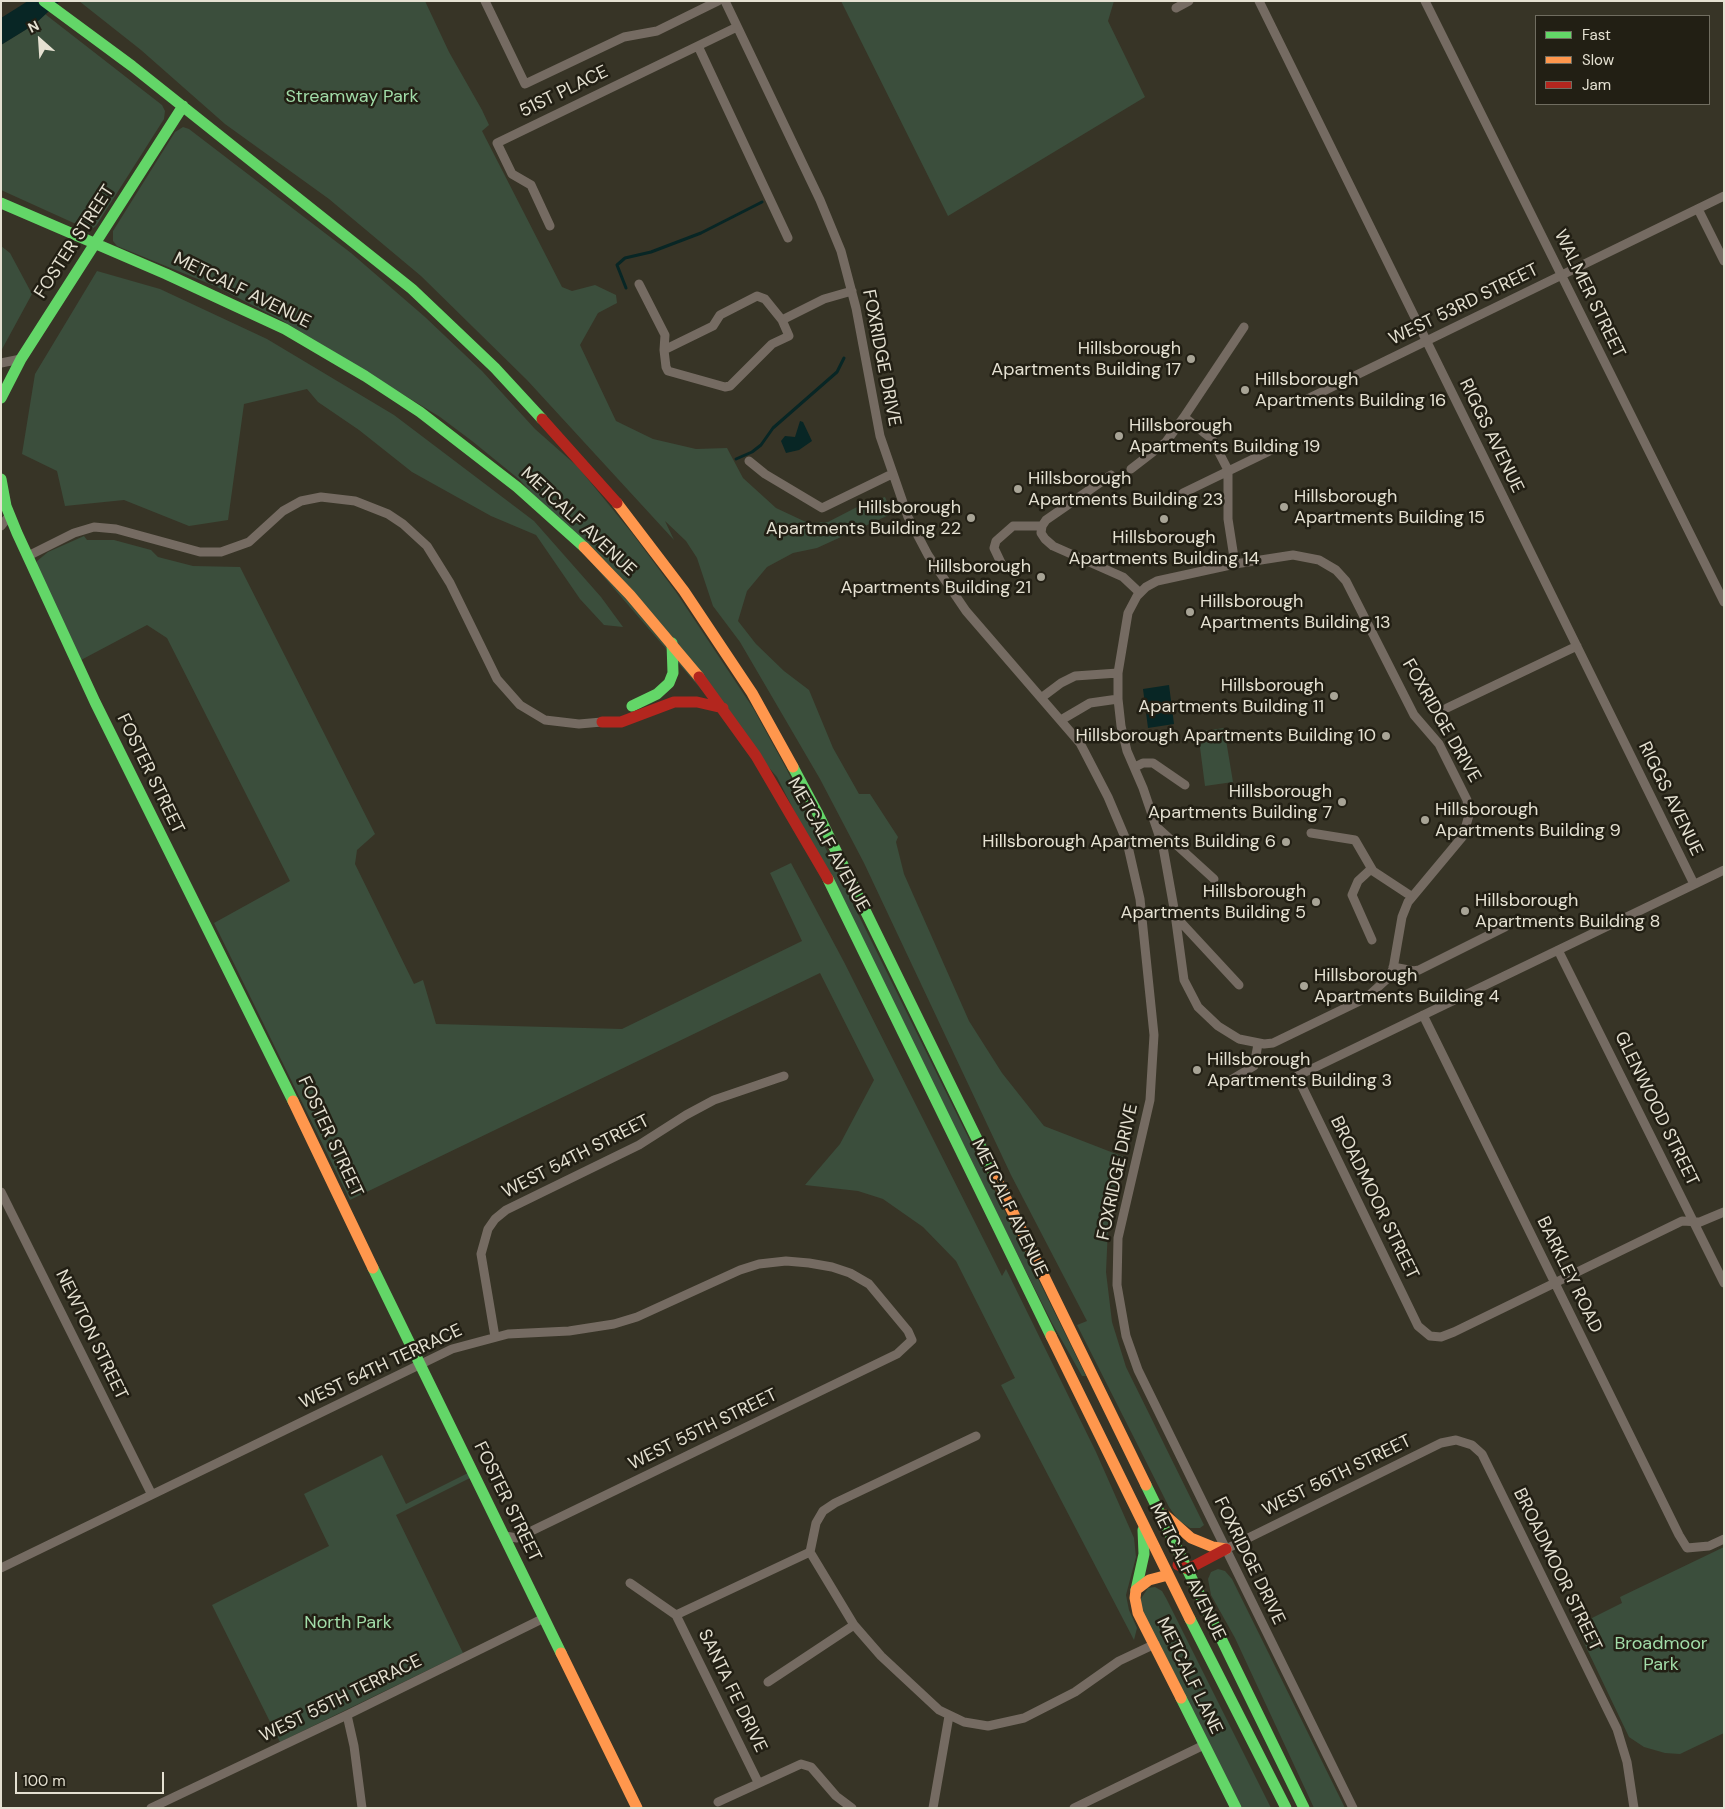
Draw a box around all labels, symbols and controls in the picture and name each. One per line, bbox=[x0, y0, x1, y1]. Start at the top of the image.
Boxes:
north arrow bbox=[15, 15, 65, 65]
legend bbox=[1535, 15, 1710, 105]
text: N bbox=[25, 16, 42, 37]
text: Fast bbox=[1582, 25, 1611, 45]
text: Slow bbox=[1582, 50, 1614, 70]
street label: 51ST PLACE bbox=[516, 61, 612, 123]
text: Jam bbox=[1582, 75, 1611, 95]
park label: Streamway Park bbox=[285, 86, 419, 108]
street label: FOSTER STREET bbox=[30, 181, 120, 303]
street label: WALMER STREET bbox=[1549, 226, 1629, 362]
street label: METCALF AVENUE bbox=[170, 248, 314, 334]
street label: WEST 53RD STREET bbox=[1386, 259, 1542, 351]
street label: FOXRIDGE DRIVE bbox=[857, 288, 905, 428]
place label: Hillsborough Apartments Building 17 bbox=[991, 338, 1181, 380]
marker: Hillsborough Apartments Building 17 bbox=[1185, 353, 1197, 365]
place label: Hillsborough Apartments Building 16 bbox=[1255, 369, 1446, 412]
street label: RIGGS AVENUE bbox=[1454, 375, 1528, 497]
marker: Hillsborough Apartments Building 16 bbox=[1239, 384, 1251, 396]
place label: Hillsborough Apartments Building 19 bbox=[1129, 415, 1320, 458]
marker: Hillsborough Apartments Building 19 bbox=[1113, 430, 1125, 442]
street label: METCALF AVENUE bbox=[516, 463, 640, 581]
place label: Hillsborough Apartments Building 23 bbox=[1028, 468, 1223, 510]
marker: Hillsborough Apartments Building 23 bbox=[1012, 483, 1024, 495]
place label: Hillsborough Apartments Building 15 bbox=[1294, 486, 1485, 528]
place label: Hillsborough Apartments Building 22 bbox=[766, 497, 961, 540]
marker: Hillsborough Apartments Building 15 bbox=[1278, 501, 1290, 513]
marker: Hillsborough Apartments Building 22 bbox=[965, 512, 977, 524]
marker: Hillsborough Apartments Building 14 bbox=[1158, 513, 1170, 525]
place label: Hillsborough Apartments Building 14 bbox=[1068, 527, 1260, 570]
place label: Hillsborough Apartments Building 21 bbox=[841, 556, 1031, 598]
marker: Hillsborough Apartments Building 21 bbox=[1035, 571, 1047, 583]
place label: Hillsborough Apartments Building 13 bbox=[1200, 591, 1391, 634]
marker: Hillsborough Apartments Building 13 bbox=[1184, 606, 1196, 618]
street label: FOXRIDGE DRIVE bbox=[1397, 655, 1485, 787]
place label: Hillsborough Apartments Building 11 bbox=[1138, 675, 1324, 718]
marker: Hillsborough Apartments Building 11 bbox=[1328, 690, 1340, 702]
street label: FOSTER STREET bbox=[112, 710, 188, 838]
place label: Hillsborough Apartments Building 10 bbox=[1076, 725, 1376, 747]
marker: Hillsborough Apartments Building 10 bbox=[1380, 730, 1392, 742]
street label: RIGGS AVENUE bbox=[1633, 738, 1707, 860]
street label: METCALF AVENUE bbox=[782, 774, 874, 916]
place label: Hillsborough Apartments Building 7 bbox=[1148, 781, 1332, 824]
marker: Hillsborough Apartments Building 7 bbox=[1336, 796, 1348, 808]
place label: Hillsborough Apartments Building 9 bbox=[1435, 799, 1621, 842]
marker: Hillsborough Apartments Building 9 bbox=[1419, 814, 1431, 826]
place label: Hillsborough Apartments Building 6 bbox=[982, 831, 1276, 853]
marker: Hillsborough Apartments Building 6 bbox=[1280, 836, 1292, 848]
place label: Hillsborough Apartments Building 5 bbox=[1121, 881, 1306, 924]
place label: Hillsborough Apartments Building 8 bbox=[1475, 890, 1660, 932]
marker: Hillsborough Apartments Building 5 bbox=[1310, 896, 1322, 908]
marker: Hillsborough Apartments Building 8 bbox=[1459, 905, 1471, 917]
place label: Hillsborough Apartments Building 4 bbox=[1314, 965, 1499, 1008]
marker: Hillsborough Apartments Building 4 bbox=[1298, 980, 1310, 992]
street label: GLENWOOD STREET bbox=[1609, 1028, 1703, 1190]
place label: Hillsborough Apartments Building 3 bbox=[1207, 1049, 1392, 1092]
marker: Hillsborough Apartments Building 3 bbox=[1191, 1064, 1203, 1076]
street label: FOSTER STREET bbox=[293, 1073, 367, 1201]
street label: FOXRIDGE DRIVE bbox=[1093, 1102, 1143, 1242]
street label: WEST 54TH STREET bbox=[499, 1111, 653, 1203]
street label: BROADMOOR STREET bbox=[1325, 1113, 1423, 1283]
street label: METCALF AVENUE bbox=[966, 1136, 1052, 1280]
street label: BARKLEY ROAD bbox=[1532, 1213, 1606, 1337]
street label: NEWTON STREET bbox=[50, 1266, 132, 1404]
street label: WEST 54TH TERRACE bbox=[296, 1320, 466, 1414]
street label: WEST 55TH STREET bbox=[625, 1385, 781, 1475]
street label: WEST 56TH STREET bbox=[1259, 1431, 1415, 1521]
street label: FOSTER STREET bbox=[469, 1438, 545, 1566]
street label: BROADMOOR STREET bbox=[1508, 1485, 1606, 1655]
street label: FOXRIDGE DRIVE bbox=[1209, 1494, 1289, 1628]
street label: METCALF AVENUE bbox=[1144, 1500, 1230, 1644]
park label: North Park bbox=[304, 1612, 392, 1634]
street label: METCALF LANE bbox=[1151, 1614, 1227, 1738]
street label: SANTA FE DRIVE bbox=[693, 1626, 771, 1756]
park label: Broadmoor Park bbox=[1615, 1633, 1707, 1676]
street label: WEST 55TH TERRACE bbox=[257, 1650, 425, 1748]
scale bar bbox=[18, 1762, 166, 1794]
text: 100 m bbox=[23, 1771, 66, 1791]

